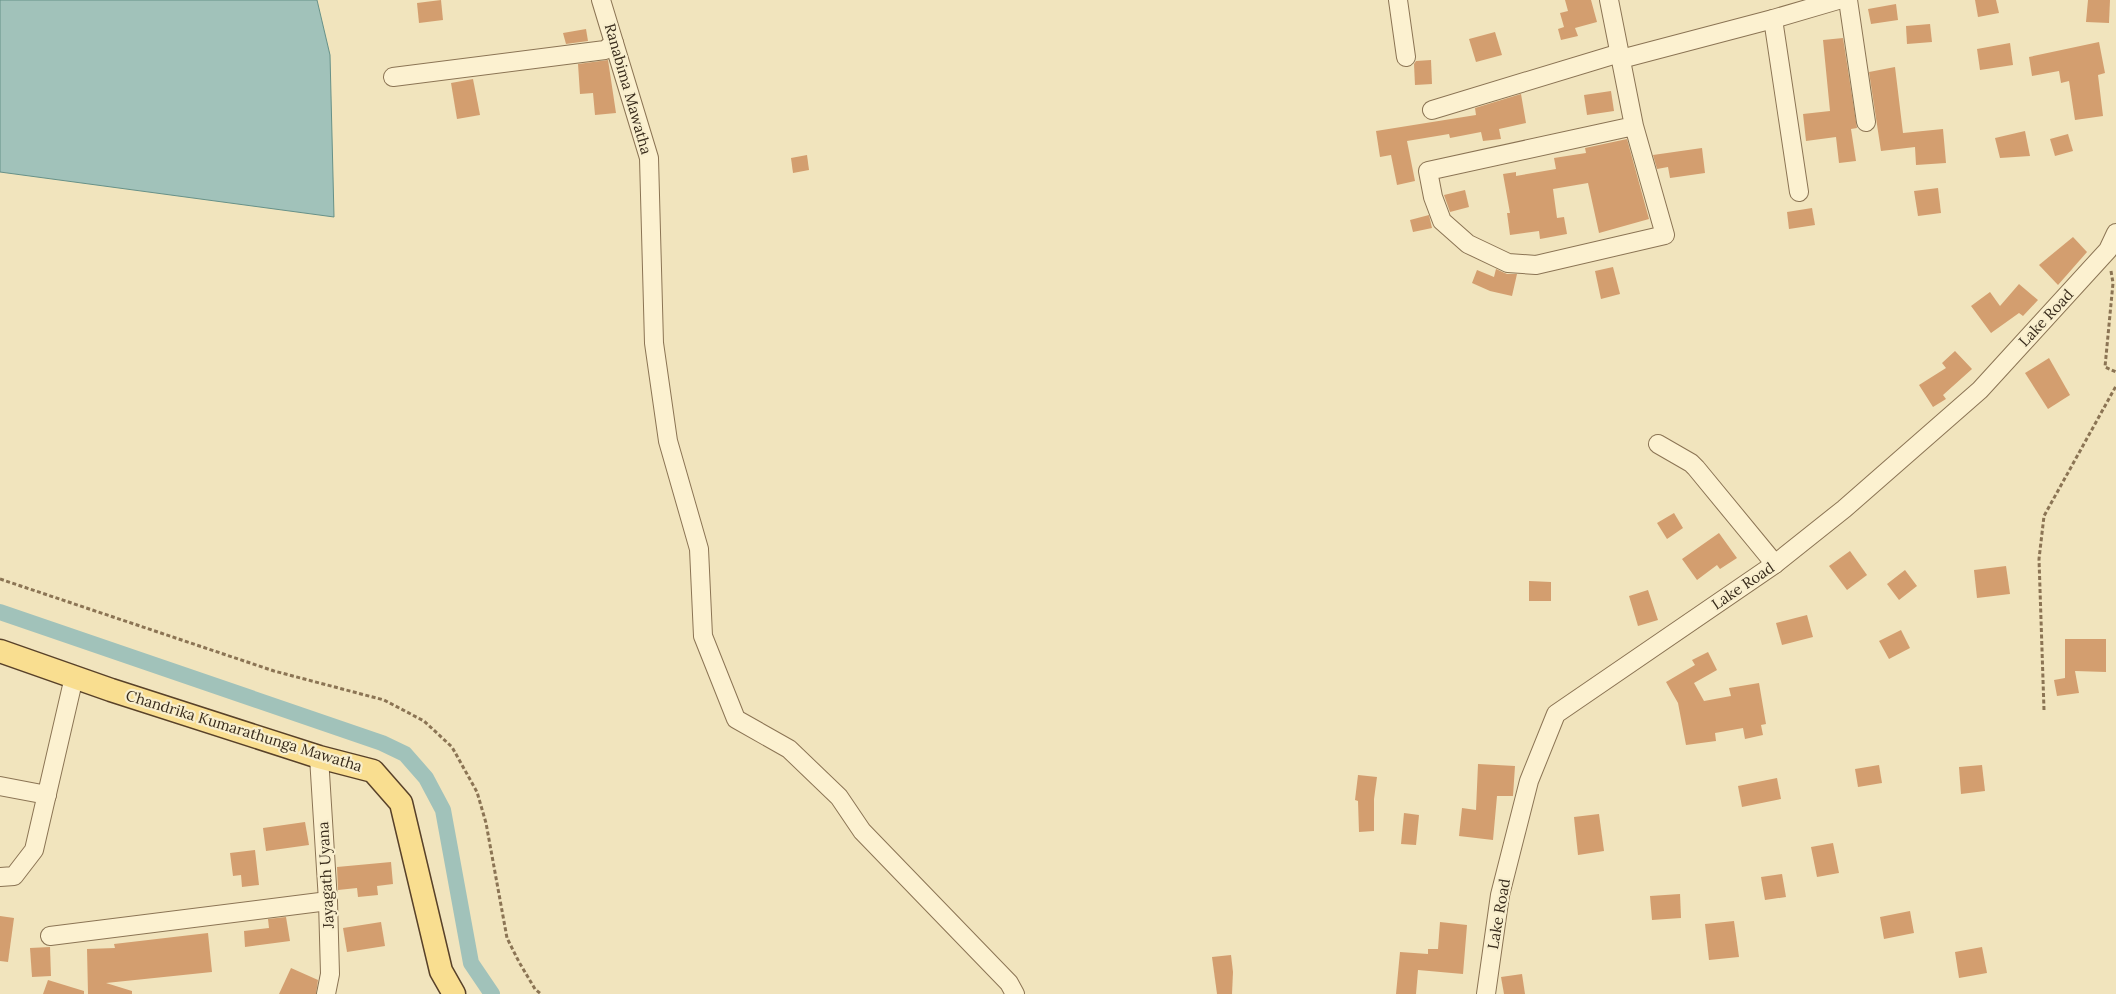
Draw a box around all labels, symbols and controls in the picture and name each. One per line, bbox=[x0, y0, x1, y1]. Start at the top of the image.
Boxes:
street label: Ranabima Mawatha bbox=[601, 21, 656, 157]
street label: Lake Road bbox=[2014, 285, 2077, 350]
street label: Lake Road bbox=[1708, 558, 1778, 613]
street label: Chandrika Kumarathunga Mawatha bbox=[124, 685, 365, 776]
street label: Jayagath Uyana bbox=[313, 821, 338, 930]
street label: Lake Road bbox=[1483, 877, 1514, 951]

